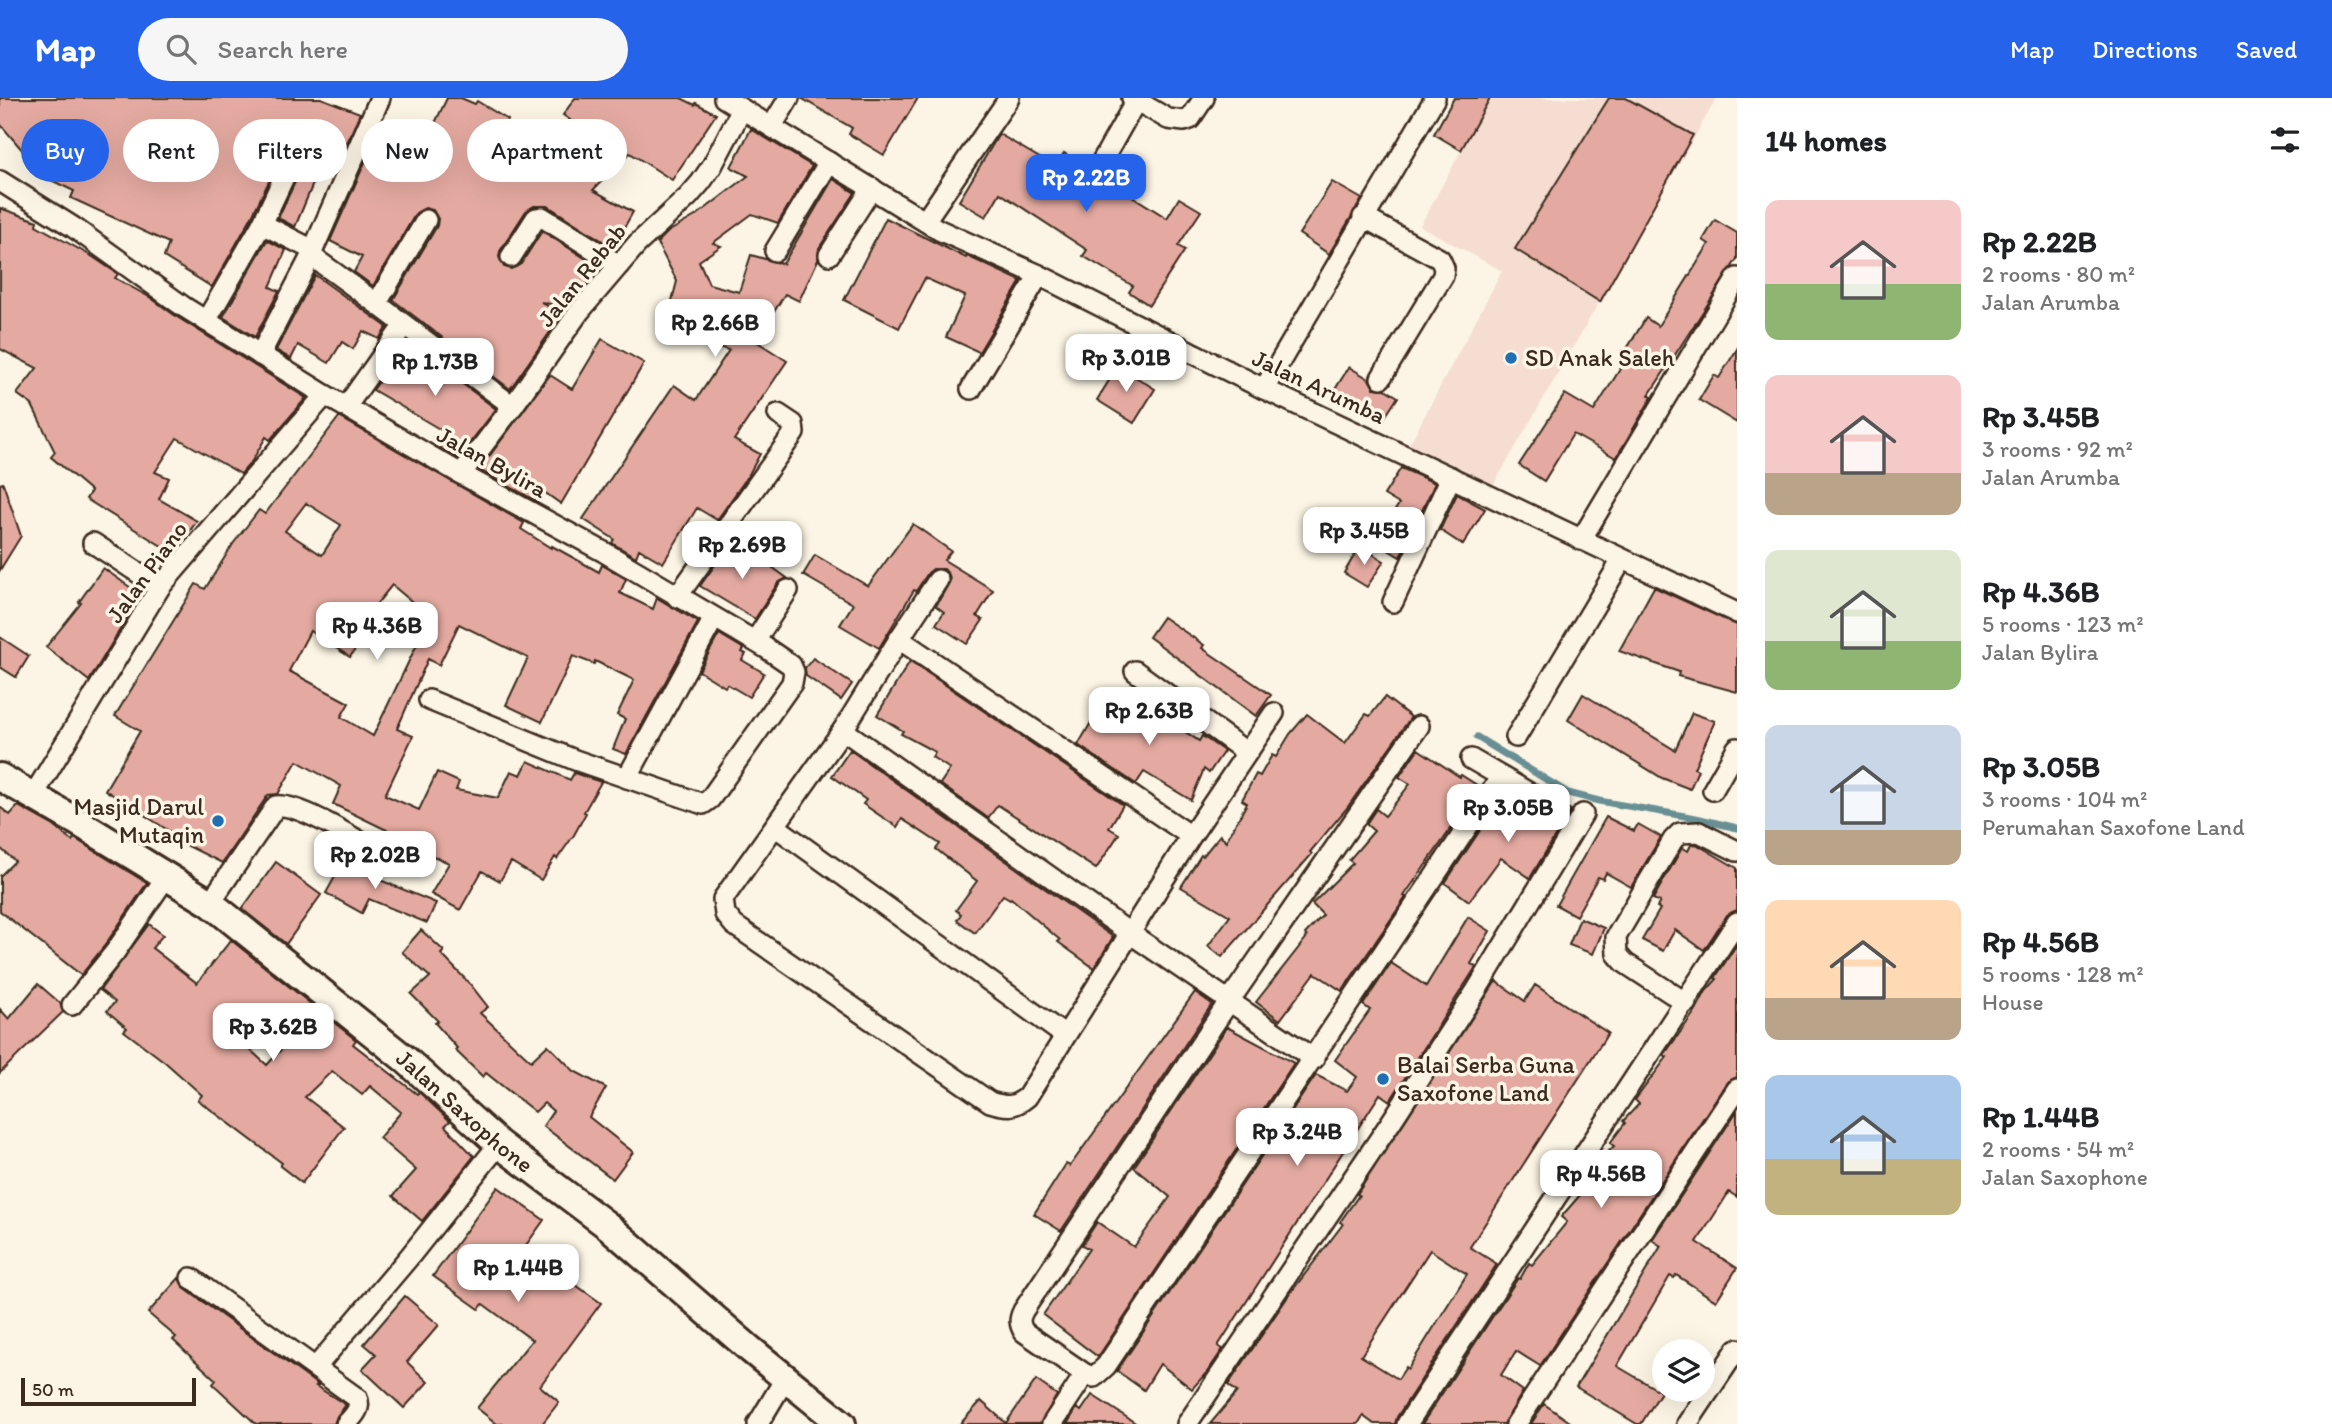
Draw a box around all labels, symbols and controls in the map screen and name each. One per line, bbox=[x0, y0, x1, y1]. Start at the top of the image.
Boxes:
search box bbox=[138, 18, 628, 81]
text: Map bbox=[35, 30, 96, 69]
icon: search bbox=[162, 30, 200, 68]
text: Search here bbox=[218, 33, 348, 65]
text: Map bbox=[2010, 35, 2054, 64]
text: Directions bbox=[2092, 35, 2198, 64]
text: Saved bbox=[2236, 35, 2297, 64]
chip: Buy bbox=[21, 119, 109, 182]
chip: Rent bbox=[123, 119, 219, 182]
chip: Filters bbox=[233, 119, 347, 182]
chip: New bbox=[361, 119, 453, 182]
chip: Apartment bbox=[467, 119, 627, 182]
icon: filters bbox=[2266, 121, 2304, 159]
text: 14 homes bbox=[1765, 122, 1887, 159]
pin: Rp 2.22B bbox=[1014, 155, 1158, 214]
text: Rp 2.22B bbox=[1042, 163, 1130, 191]
street label: Jalan Rebab bbox=[531, 217, 632, 332]
text: Rp 2.22B bbox=[1982, 223, 2097, 260]
icon: home bbox=[1821, 228, 1905, 312]
text: 2 rooms · 80 m² bbox=[1982, 260, 2135, 288]
text: Jalan Arumba bbox=[1982, 288, 2120, 316]
pin: Rp 2.66B bbox=[643, 300, 787, 359]
text: Rp 2.66B bbox=[671, 308, 759, 336]
pin: Rp 3.01B bbox=[1054, 334, 1198, 394]
pin: Rp 1.73B bbox=[363, 338, 507, 398]
text: Rp 3.01B bbox=[1081, 343, 1171, 371]
street label: Jalan Arumba bbox=[1248, 343, 1391, 430]
place label: SD Anak Saleh bbox=[1525, 343, 1675, 372]
text: Rp 1.73B bbox=[392, 347, 478, 375]
marker: SD Anak Saleh bbox=[1503, 350, 1519, 366]
text: Rp 3.45B bbox=[1982, 398, 2100, 435]
icon: home bbox=[1821, 403, 1905, 487]
street label: Jalan Bylira bbox=[432, 419, 553, 504]
text: 3 rooms · 92 m² bbox=[1982, 435, 2133, 463]
text: Jalan Arumba bbox=[1982, 463, 2120, 491]
pin: Rp 3.45B bbox=[1292, 508, 1436, 567]
street label: Jalan Piano bbox=[100, 515, 193, 628]
text: Rp 3.45B bbox=[1319, 516, 1409, 544]
pin: Rp 2.69B bbox=[670, 522, 814, 581]
text: Rp 2.69B bbox=[698, 530, 786, 558]
text: Rp 4.36B bbox=[1982, 573, 2100, 610]
icon: home bbox=[1821, 578, 1905, 662]
pin: Rp 4.36B bbox=[305, 602, 449, 662]
text: 5 rooms · 123 m² bbox=[1982, 610, 2144, 638]
text: Rp 4.36B bbox=[332, 611, 422, 639]
text: Jalan Bylira bbox=[1982, 638, 2098, 666]
pin: Rp 2.63B bbox=[1077, 688, 1221, 747]
text: Rp 2.63B bbox=[1105, 696, 1193, 724]
text: Rp 3.05B bbox=[1982, 748, 2100, 785]
icon: home bbox=[1821, 753, 1905, 837]
pin: Rp 3.05B bbox=[1436, 784, 1580, 844]
text: 3 rooms · 104 m² bbox=[1982, 785, 2147, 813]
place label: Masjid Darul Mutaqin bbox=[73, 792, 204, 849]
text: Rp 3.05B bbox=[1463, 793, 1553, 821]
marker: Masjid Darul Mutaqin bbox=[210, 813, 226, 829]
text: Perumahan Saxofone Land bbox=[1982, 813, 2245, 841]
pin: Rp 2.02B bbox=[303, 832, 447, 891]
text: Rp 2.02B bbox=[330, 840, 420, 868]
text: Rp 4.56B bbox=[1982, 923, 2099, 960]
icon: home bbox=[1821, 928, 1905, 1012]
text: 5 rooms · 128 m² bbox=[1982, 960, 2144, 988]
text: House bbox=[1982, 988, 2044, 1016]
pin: Rp 3.62B bbox=[201, 1004, 345, 1063]
text: Rp 3.62B bbox=[229, 1012, 317, 1040]
street label: Jalan Saxophone bbox=[391, 1043, 539, 1179]
place label: Balai Serba Guna Saxofone Land bbox=[1397, 1050, 1575, 1107]
marker: Balai Serba Guna Saxofone Land bbox=[1375, 1071, 1391, 1087]
text: Rp 1.44B bbox=[1982, 1098, 2099, 1135]
icon: home bbox=[1821, 1103, 1905, 1187]
pin: Rp 3.24B bbox=[1225, 1108, 1369, 1168]
text: Rp 3.24B bbox=[1252, 1117, 1342, 1145]
text: 2 rooms · 54 m² bbox=[1982, 1135, 2134, 1163]
pin: Rp 4.56B bbox=[1529, 1150, 1673, 1210]
text: Rp 4.56B bbox=[1556, 1159, 1646, 1187]
text: Jalan Saxophone bbox=[1982, 1163, 2148, 1191]
pin: Rp 1.44B bbox=[446, 1244, 590, 1304]
text: Rp 1.44B bbox=[473, 1253, 563, 1281]
map controls bbox=[1652, 1339, 1715, 1402]
button: layers bbox=[1652, 1339, 1715, 1402]
scale bar bbox=[21, 1375, 196, 1407]
text: 50 m bbox=[32, 1378, 74, 1401]

